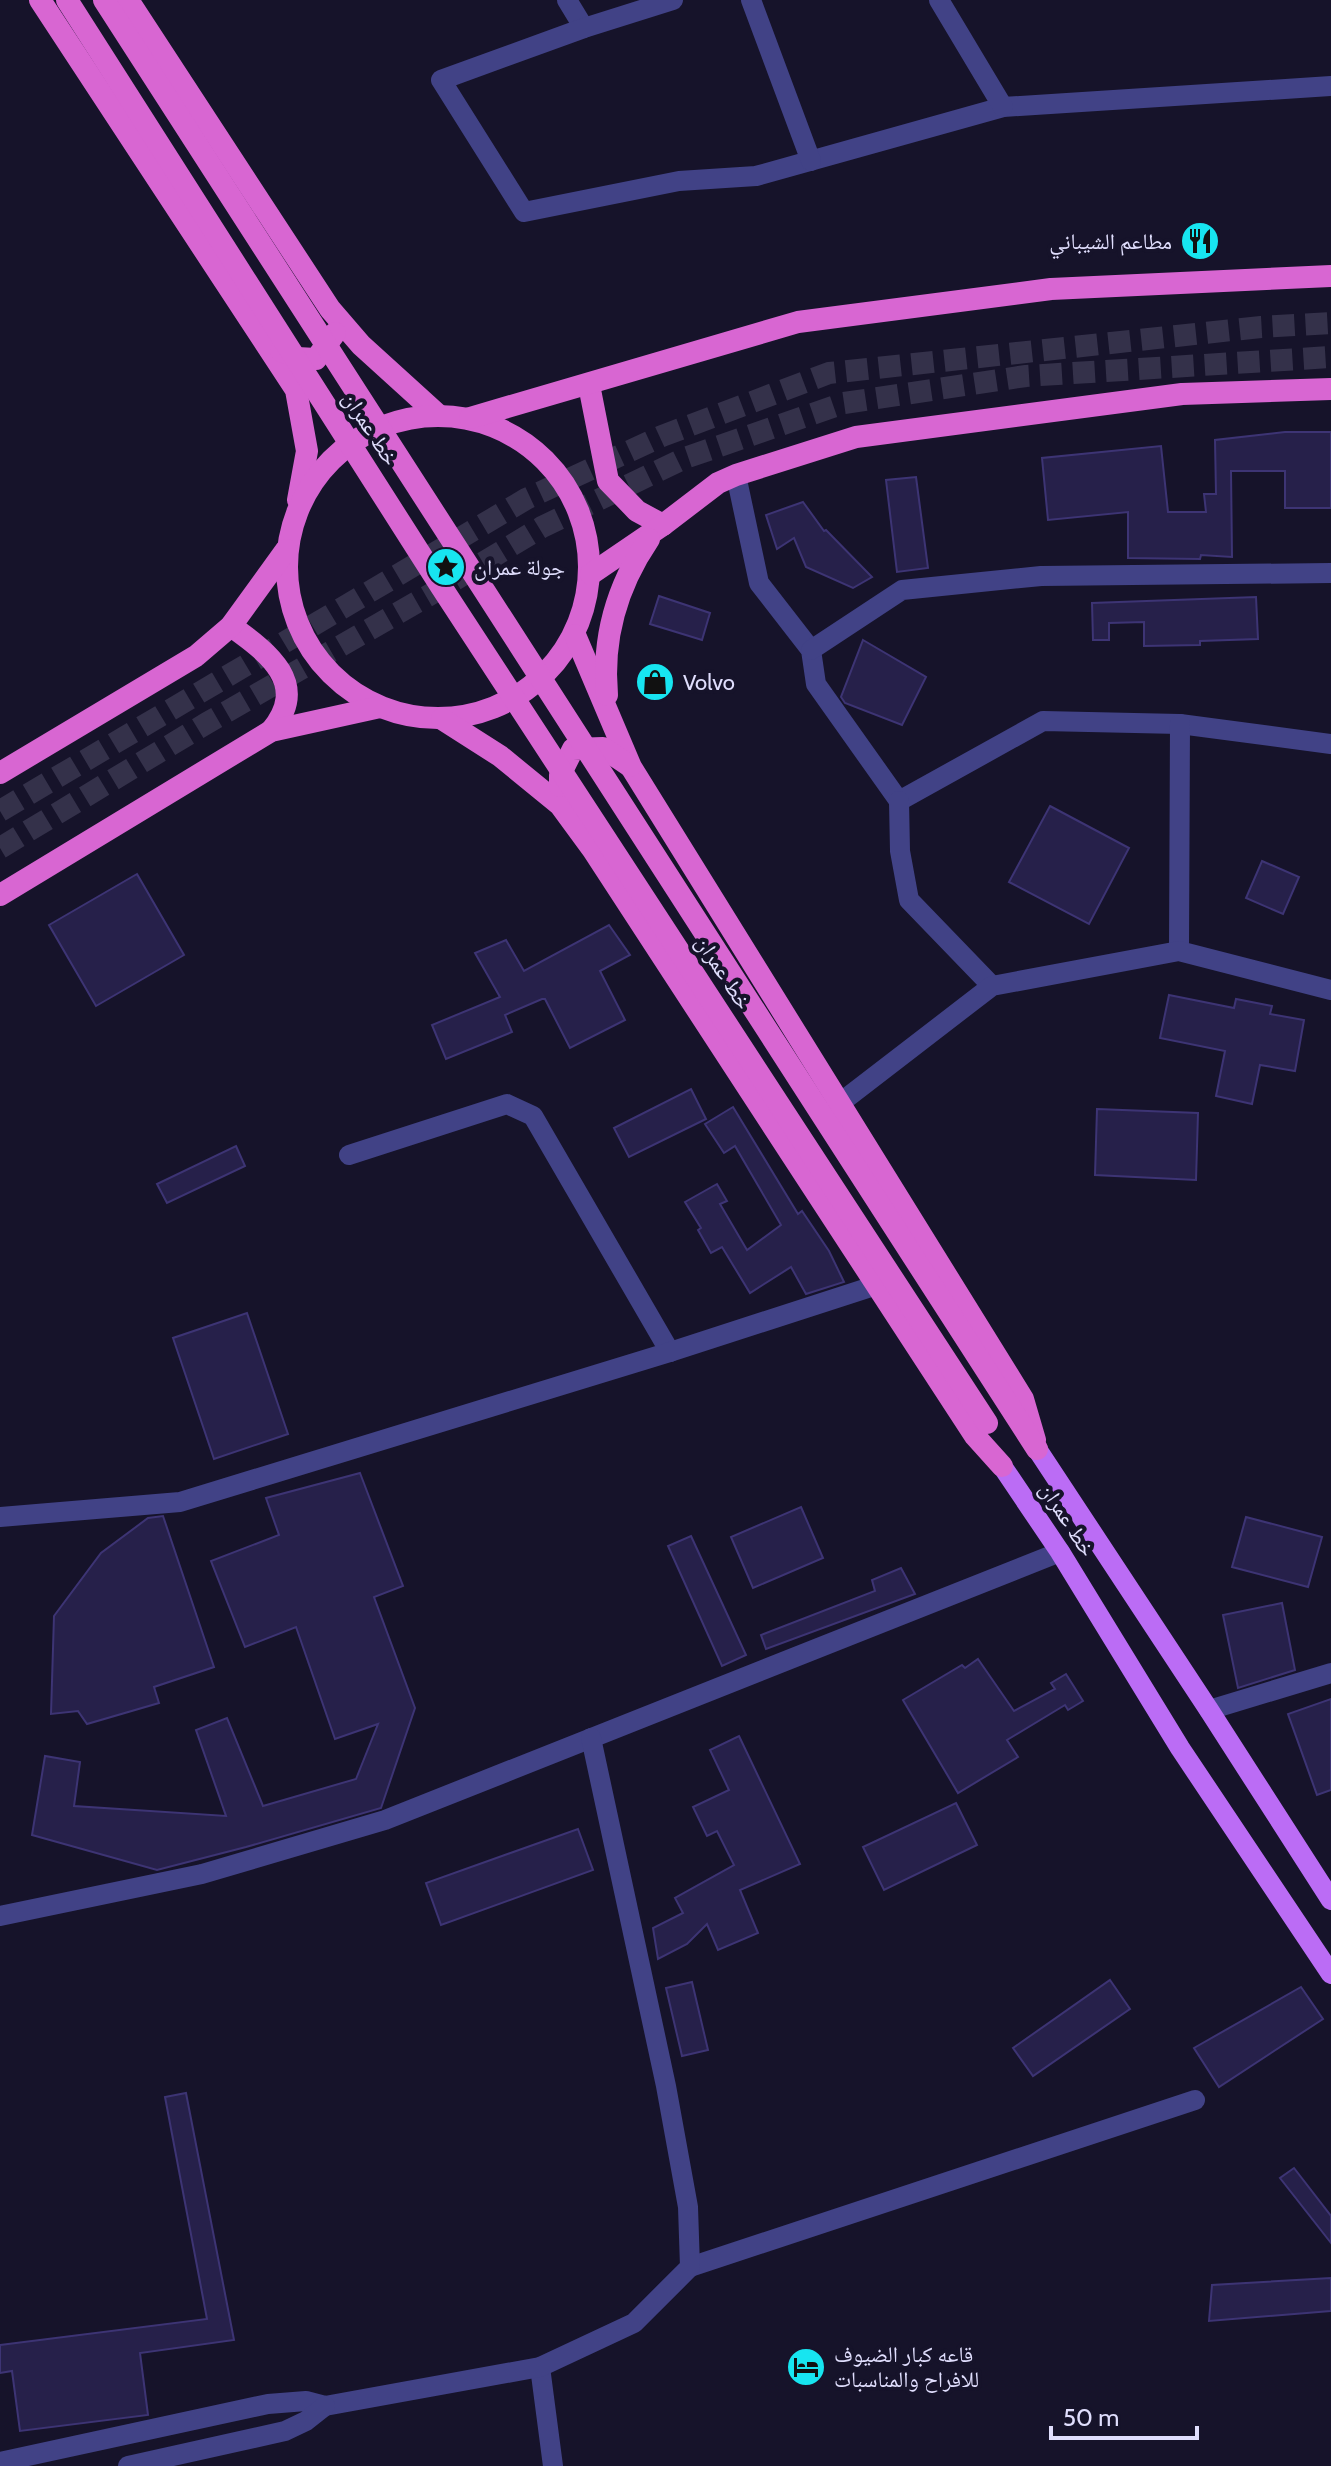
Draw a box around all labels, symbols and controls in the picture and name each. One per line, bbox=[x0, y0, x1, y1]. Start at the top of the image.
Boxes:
restaurant icon: مطاعم الشيباني bbox=[1179, 220, 1221, 262]
place label: مطاعم الشيباني bbox=[1049, 228, 1172, 259]
street label: خط عمران bbox=[337, 386, 405, 471]
place icon: جولة عمران bbox=[425, 546, 467, 588]
place label: جولة عمران bbox=[474, 554, 565, 581]
shop icon: Volvo bbox=[634, 661, 676, 703]
place label: Volvo bbox=[683, 669, 735, 696]
street label: خط عمران bbox=[690, 930, 758, 1015]
street label: خط عمران bbox=[1034, 1477, 1102, 1562]
place label: قاعه كبار الضيوف للافراح والمناسبات bbox=[834, 2341, 979, 2393]
hotel icon: قاعه كبار الضيوف للافراح والمناسبات bbox=[785, 2346, 827, 2388]
scale bar bbox=[1051, 2390, 1197, 2440]
text: 50 m bbox=[1063, 2403, 1119, 2432]

